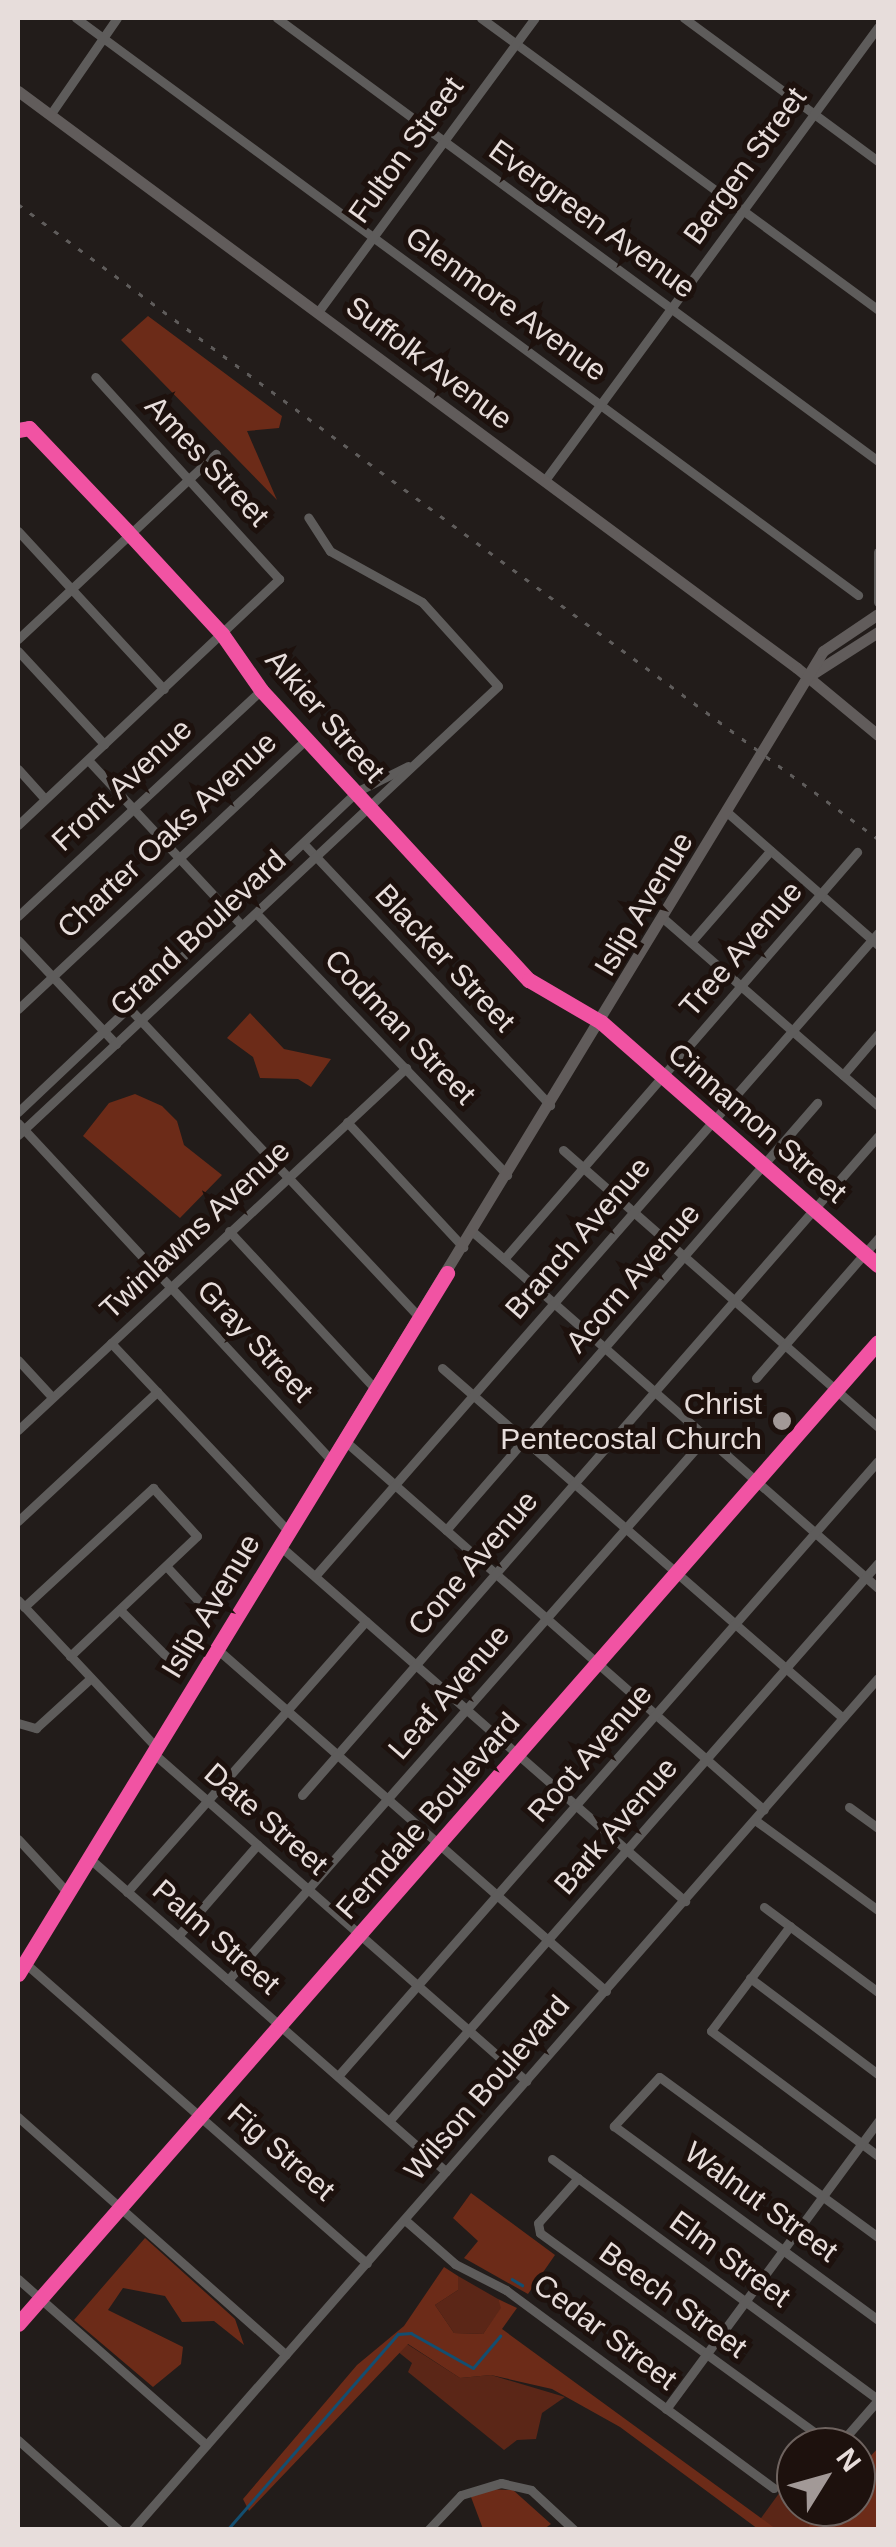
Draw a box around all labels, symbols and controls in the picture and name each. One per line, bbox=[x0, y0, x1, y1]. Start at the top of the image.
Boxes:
street label: Fulton Street bbox=[341, 70, 471, 230]
street label: Bergen Street bbox=[676, 81, 814, 251]
street label: Evergreen Avenue bbox=[481, 132, 703, 306]
street label: Glenmore Avenue bbox=[398, 219, 614, 389]
street label: Suffolk Avenue bbox=[338, 288, 520, 438]
street label: Ames Street bbox=[138, 388, 276, 534]
street label: Alkier Street bbox=[258, 643, 392, 789]
street label: Front Avenue bbox=[44, 711, 200, 859]
street label: Charter Oaks Avenue bbox=[49, 724, 285, 946]
street label: Islip Avenue bbox=[587, 825, 701, 983]
street label: Grand Boulevard bbox=[103, 842, 293, 1024]
street label: Tree Avenue bbox=[672, 873, 810, 1025]
street label: Blacker Street bbox=[368, 877, 522, 1039]
street label: Codman Street bbox=[317, 942, 483, 1112]
street label: Cinnamon Street bbox=[660, 1036, 854, 1210]
street label: Twinlawns Avenue bbox=[92, 1132, 298, 1328]
street label: Branch Avenue bbox=[497, 1149, 659, 1327]
street label: Acorn Avenue bbox=[558, 1195, 708, 1361]
street label: Gray Street bbox=[190, 1273, 320, 1409]
place label: Christ Pentecostal Church bbox=[500, 1386, 762, 1456]
marker: Christ Pentecostal Church bbox=[771, 1410, 793, 1432]
street label: Cone Avenue bbox=[400, 1483, 546, 1643]
street label: Islip Avenue bbox=[154, 1527, 268, 1685]
street label: Leaf Avenue bbox=[380, 1617, 518, 1767]
street label: Root Avenue bbox=[520, 1676, 660, 1830]
street label: Ferndale Boulevard bbox=[329, 1705, 527, 1927]
street label: Bark Avenue bbox=[546, 1750, 686, 1902]
street label: Date Street bbox=[197, 1756, 335, 1882]
street label: Palm Street bbox=[145, 1872, 287, 2002]
street label: Wilson Boulevard bbox=[397, 1988, 577, 2188]
street label: Fig Street bbox=[220, 2096, 342, 2208]
street label: Walnut Street bbox=[677, 2134, 845, 2270]
street label: Elm Street bbox=[663, 2203, 797, 2315]
street label: Beech Street bbox=[592, 2234, 754, 2366]
street label: Cedar Street bbox=[526, 2266, 684, 2398]
north arrow bbox=[776, 2427, 876, 2527]
text: N bbox=[830, 2442, 867, 2477]

